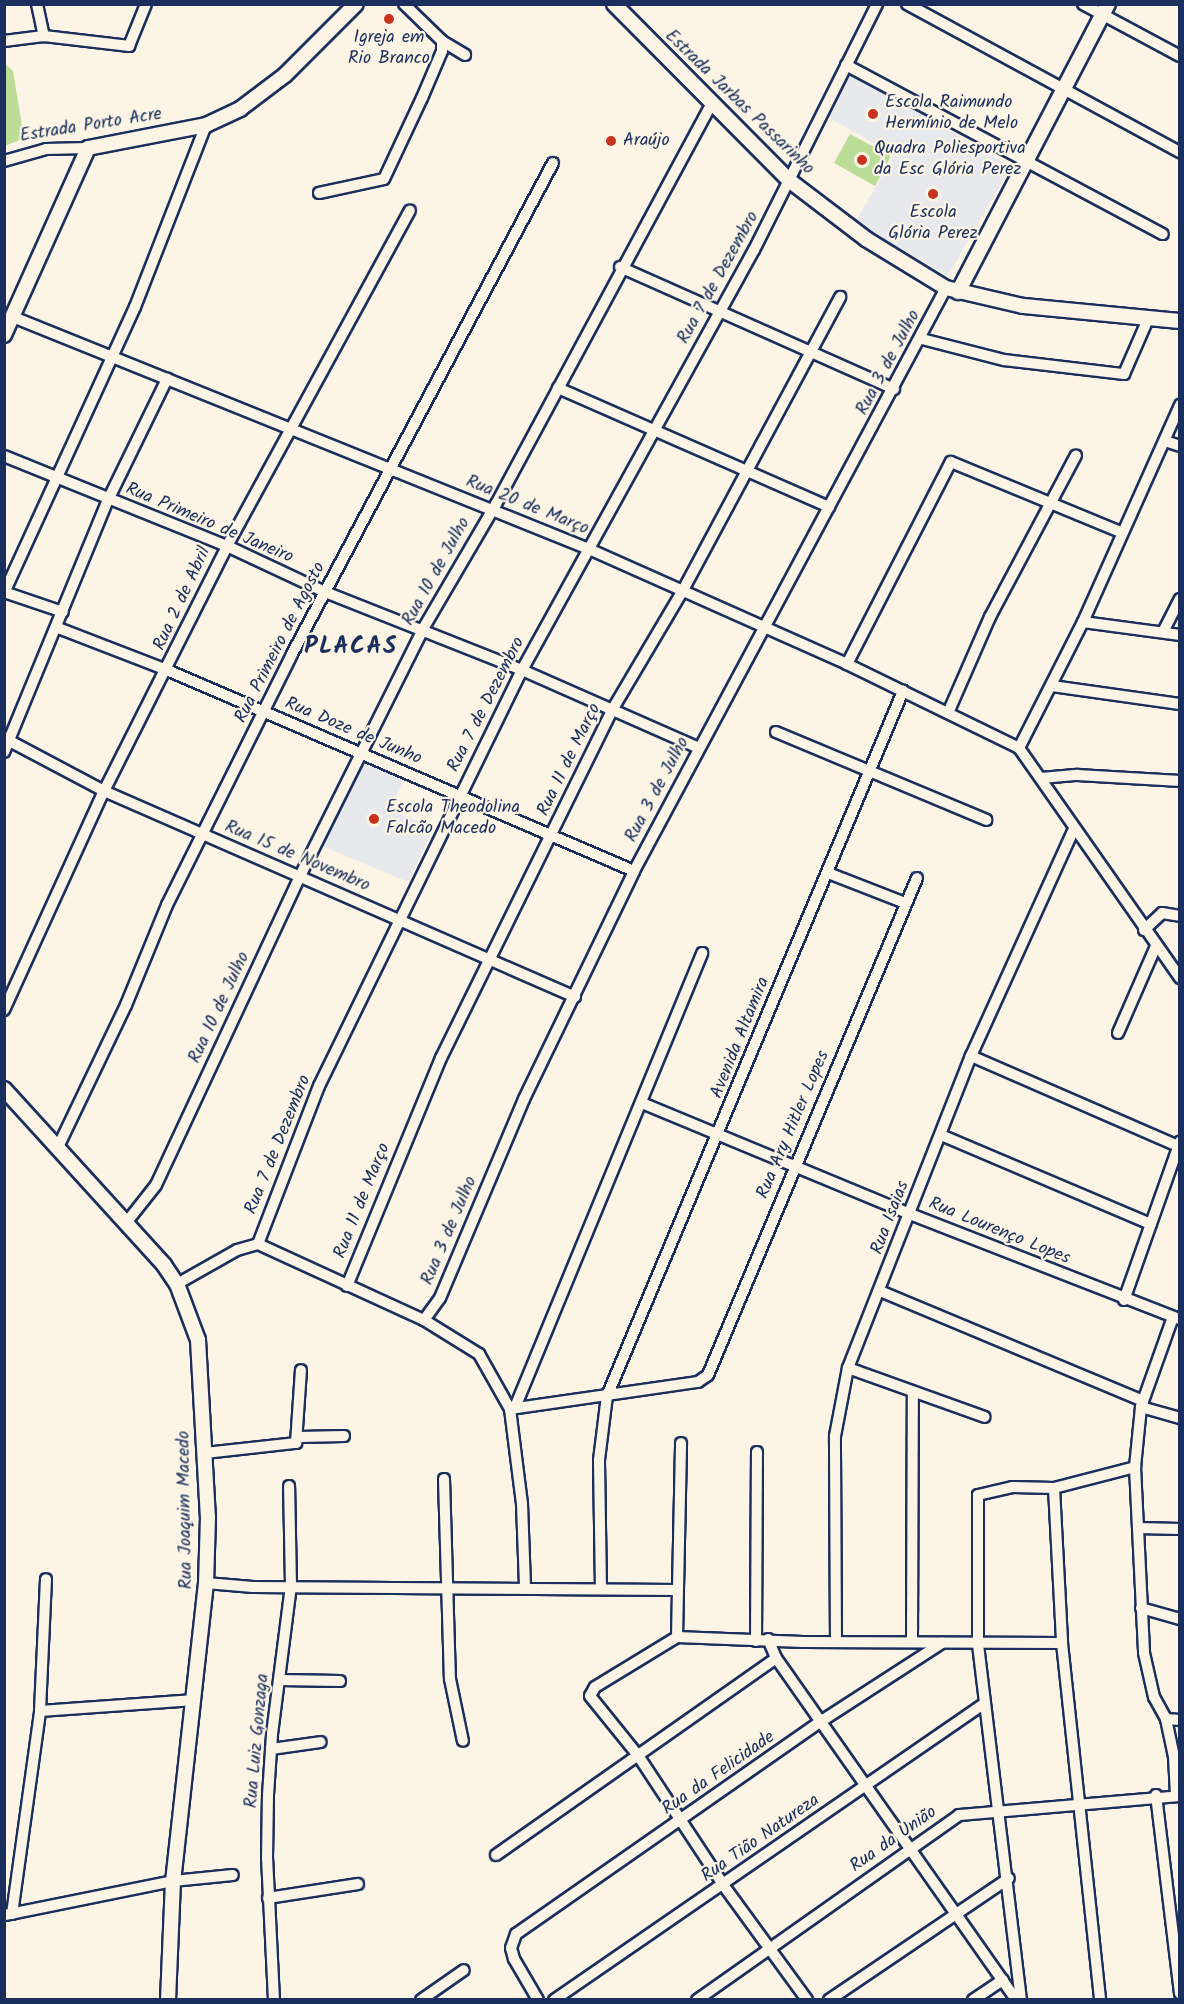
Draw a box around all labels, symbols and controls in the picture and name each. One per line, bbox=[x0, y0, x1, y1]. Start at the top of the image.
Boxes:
marker: Igreja em Rio Branco bbox=[382, 12, 396, 26]
street label: Estrada Jarbas Passarinho bbox=[660, 26, 818, 180]
place label: Igreja em Rio Branco bbox=[348, 28, 430, 70]
place label: Escola Raimundo Hermínio de Melo bbox=[885, 93, 1018, 136]
street label: Estrada Porto Acre bbox=[18, 104, 164, 148]
marker: Escola Raimundo Hermínio de Melo bbox=[866, 107, 880, 121]
place label: Araújo bbox=[623, 130, 670, 152]
marker: Araújo bbox=[604, 134, 618, 148]
place label: Quadra Poliesportiva da Esc Glória Perez bbox=[874, 139, 1026, 182]
marker: Quadra Poliesportiva da Esc Glória Perez bbox=[855, 153, 869, 167]
marker: Escola Glória Perez bbox=[926, 187, 940, 201]
place label: Escola Glória Perez bbox=[888, 203, 978, 246]
street label: Rua 7 de Dezembro bbox=[674, 208, 764, 348]
street label: Rua 3 de Julho bbox=[852, 307, 926, 419]
street label: Rua 20 de Março bbox=[462, 472, 592, 540]
street label: Rua Primeiro de Janeiro bbox=[122, 479, 296, 569]
street label: Rua 10 de Julho bbox=[398, 514, 476, 630]
street label: Rua 2 de Abril bbox=[150, 544, 216, 654]
street label: Rua Primeiro de Agosto bbox=[231, 559, 331, 727]
district label: PLACAS bbox=[304, 633, 398, 661]
street label: Rua 7 de Dezembro bbox=[444, 634, 530, 776]
street label: Rua Doze de Junho bbox=[281, 693, 425, 771]
street label: Rua 11 de Março bbox=[533, 700, 607, 820]
street label: Rua 3 de Julho bbox=[621, 734, 695, 846]
place label: Escola Theodolina Falcão Macedo bbox=[386, 798, 520, 840]
marker: Escola Theodolina Falcão Macedo bbox=[367, 812, 381, 826]
street label: Rua 15 de Novembro bbox=[221, 817, 373, 897]
street label: Rua 10 de Julho bbox=[185, 949, 255, 1067]
street label: Avenida Altamira bbox=[707, 974, 775, 1102]
street label: Rua Ary Hitler Lopes bbox=[753, 1048, 835, 1202]
street label: Rua 7 de Dezembro bbox=[241, 1072, 317, 1218]
street label: Rua 11 de Março bbox=[330, 1140, 396, 1262]
street label: Rua 3 de Julho bbox=[417, 1173, 483, 1289]
street label: Rua Isaias bbox=[867, 1178, 915, 1258]
street label: Rua Lourenço Lopes bbox=[925, 1194, 1073, 1270]
street label: Rua Joaquim Macedo bbox=[174, 1430, 198, 1590]
street label: Rua Luiz Gonzaga bbox=[241, 1673, 275, 1809]
street label: Rua da Felicidade bbox=[659, 1727, 779, 1821]
street label: Rua Tião Natureza bbox=[698, 1790, 824, 1888]
street label: Rua da União bbox=[847, 1802, 941, 1878]

